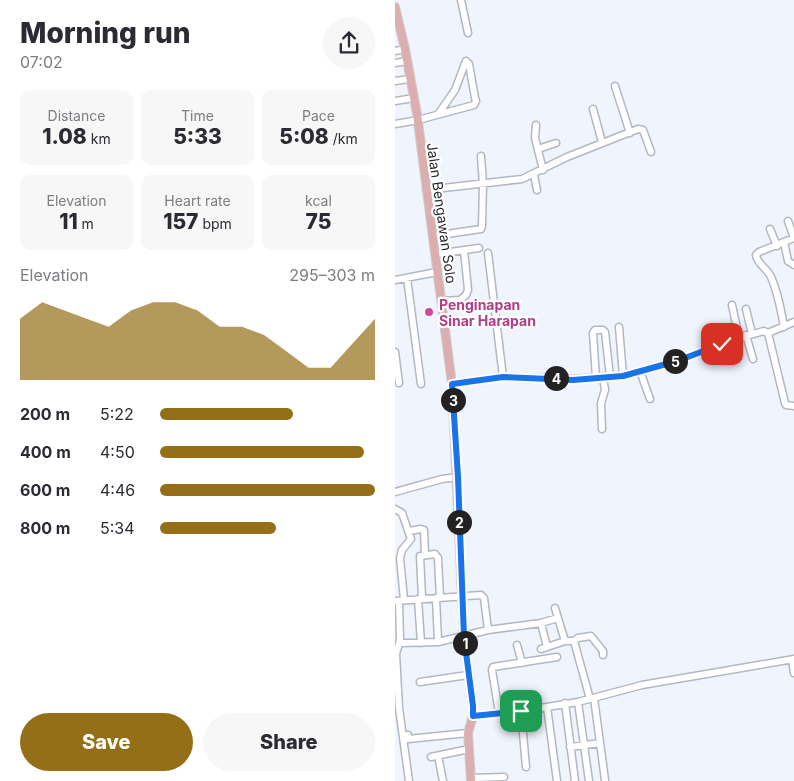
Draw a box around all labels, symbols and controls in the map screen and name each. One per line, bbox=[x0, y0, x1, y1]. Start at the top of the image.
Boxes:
text: Morning run bbox=[20, 16, 190, 50]
button: share bbox=[323, 17, 375, 69]
text: 07:02 bbox=[20, 52, 63, 72]
text: Distance bbox=[48, 107, 105, 124]
text: Time bbox=[181, 107, 214, 124]
text: Pace bbox=[302, 107, 335, 124]
text: 1.08 bbox=[42, 124, 87, 149]
text: 5:33 bbox=[173, 124, 222, 149]
text: 5:08 bbox=[279, 124, 329, 149]
text: km bbox=[87, 130, 111, 147]
text: /km bbox=[329, 130, 358, 147]
street label: Jalan Bengawan Solo bbox=[424, 141, 460, 285]
text: Elevation bbox=[47, 192, 107, 209]
text: Heart rate bbox=[164, 192, 231, 209]
text: kcal bbox=[305, 192, 332, 209]
text: 11 bbox=[59, 209, 78, 234]
text: 157 bbox=[163, 209, 198, 234]
text: 75 bbox=[306, 209, 331, 234]
text: m bbox=[78, 215, 94, 232]
text: bpm bbox=[198, 215, 232, 232]
text: Elevation bbox=[20, 265, 89, 285]
text: 295–303 m bbox=[289, 265, 375, 285]
place label: Penginapan Sinar Harapan bbox=[439, 296, 536, 329]
marker: Penginapan Sinar Harapan bbox=[423, 306, 435, 318]
pin bbox=[701, 323, 743, 365]
icon: check bbox=[708, 330, 736, 358]
pin: 5 bbox=[663, 348, 687, 374]
text: 5 bbox=[671, 353, 680, 370]
pin: 4 bbox=[543, 366, 569, 390]
text: 4 bbox=[552, 370, 561, 387]
pin: 3 bbox=[441, 388, 465, 412]
text: 3 bbox=[449, 392, 458, 409]
text: 200 m bbox=[20, 404, 70, 424]
text: 5:22 bbox=[100, 404, 134, 424]
text: 400 m bbox=[20, 442, 71, 462]
text: 4:50 bbox=[100, 442, 135, 462]
text: 600 m bbox=[20, 480, 70, 500]
text: 4:46 bbox=[100, 480, 135, 500]
pin: 2 bbox=[447, 510, 471, 534]
text: 2 bbox=[455, 514, 464, 531]
text: 800 m bbox=[20, 518, 70, 538]
text: 5:34 bbox=[100, 518, 135, 538]
pin: 1 bbox=[453, 630, 477, 656]
text: 1 bbox=[462, 635, 469, 652]
pin bbox=[500, 690, 542, 732]
icon: arrive bbox=[507, 697, 535, 725]
button: Save bbox=[20, 713, 193, 771]
button: Share bbox=[203, 713, 375, 771]

